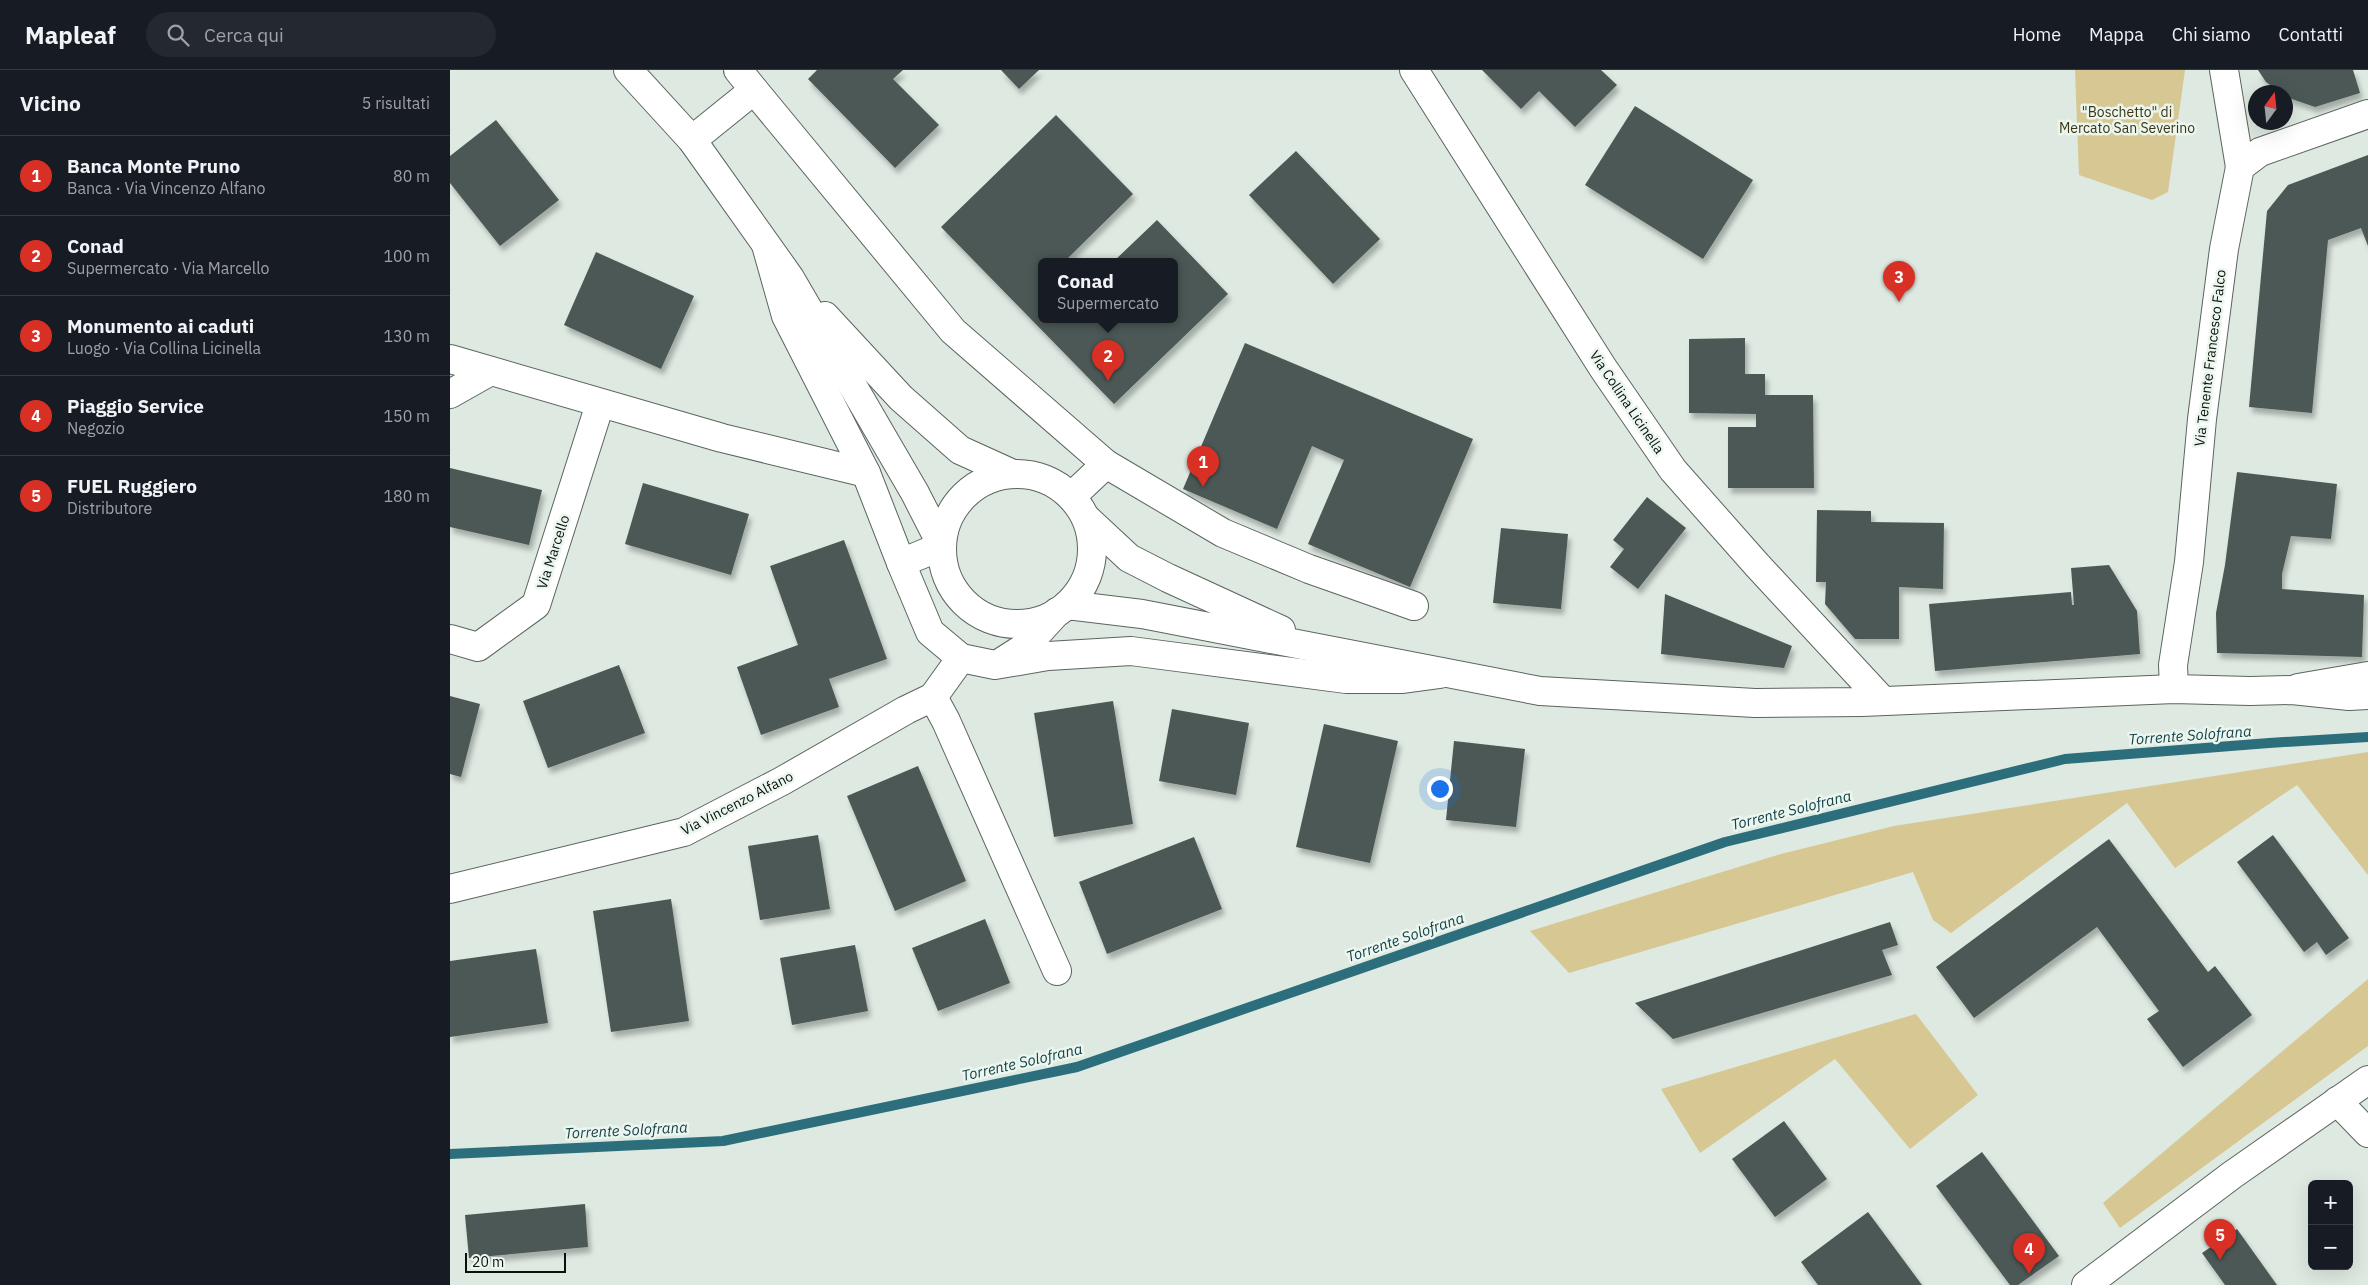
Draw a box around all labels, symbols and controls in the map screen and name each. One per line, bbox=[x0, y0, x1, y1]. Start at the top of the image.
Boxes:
search box bbox=[146, 12, 496, 57]
text: Mapleaf bbox=[25, 19, 116, 51]
icon: search bbox=[164, 21, 192, 49]
text: Cerca qui bbox=[204, 23, 284, 47]
text: Home bbox=[2013, 23, 2061, 46]
text: Mappa bbox=[2089, 23, 2144, 46]
text: Chi siamo bbox=[2172, 23, 2251, 46]
text: Contatti bbox=[2279, 23, 2343, 46]
north arrow bbox=[2248, 85, 2293, 130]
text: Vicino bbox=[20, 89, 81, 117]
text: 5 risultati bbox=[362, 93, 430, 113]
park label: "Boschetto" di Mercato San Severino bbox=[2059, 103, 2195, 137]
text: Banca Monte Pruno bbox=[67, 154, 240, 178]
text: 1 bbox=[31, 166, 41, 186]
text: 80 m bbox=[393, 166, 430, 186]
text: Banca · Via Vincenzo Alfano bbox=[67, 178, 266, 198]
text: Conad bbox=[67, 234, 124, 258]
text: 2 bbox=[31, 246, 41, 266]
text: 100 m bbox=[383, 246, 430, 266]
text: Supermercato · Via Marcello bbox=[67, 258, 269, 278]
popup bbox=[1038, 258, 1178, 323]
pin: 3 bbox=[1883, 261, 1915, 302]
street label: Via Tenente Francesco Falco bbox=[2190, 268, 2230, 447]
text: Conad bbox=[1057, 269, 1114, 293]
text: Supermercato bbox=[1057, 293, 1159, 313]
text: Monumento ai caduti bbox=[67, 314, 254, 338]
text: 3 bbox=[31, 326, 41, 346]
text: 130 m bbox=[383, 326, 430, 346]
text: Luogo · Via Collina Licinella bbox=[67, 338, 261, 358]
pin: 2 bbox=[1092, 340, 1124, 381]
street label: Via Collina Licinella bbox=[1586, 347, 1669, 458]
text: Piaggio Service bbox=[67, 394, 204, 418]
text: 4 bbox=[31, 406, 41, 426]
text: 150 m bbox=[383, 406, 430, 426]
text: Negozio bbox=[67, 418, 125, 438]
pin: 1 bbox=[1187, 446, 1219, 487]
text: FUEL Ruggiero bbox=[67, 474, 197, 498]
text: 5 bbox=[31, 486, 41, 506]
text: 180 m bbox=[383, 486, 430, 506]
text: Distributore bbox=[67, 498, 152, 518]
street label: Via Marcello bbox=[533, 513, 573, 591]
water label: Torrente Solofrana bbox=[2128, 721, 2252, 749]
street label: Via Vincenzo Alfano bbox=[678, 767, 796, 839]
your location bbox=[1427, 776, 1453, 802]
water label: Torrente Solofrana bbox=[1729, 786, 1853, 834]
water label: Torrente Solofrana bbox=[1344, 908, 1467, 966]
water label: Torrente Solofrana bbox=[960, 1039, 1085, 1085]
water label: Torrente Solofrana bbox=[564, 1117, 688, 1143]
map controls bbox=[2308, 1180, 2353, 1270]
button: + bbox=[2308, 1180, 2353, 1225]
pin: 5 bbox=[2204, 1219, 2236, 1260]
button: − bbox=[2308, 1225, 2353, 1270]
pin: 4 bbox=[2013, 1233, 2045, 1274]
scale bar bbox=[465, 1250, 566, 1273]
text: 20 m bbox=[472, 1253, 504, 1271]

